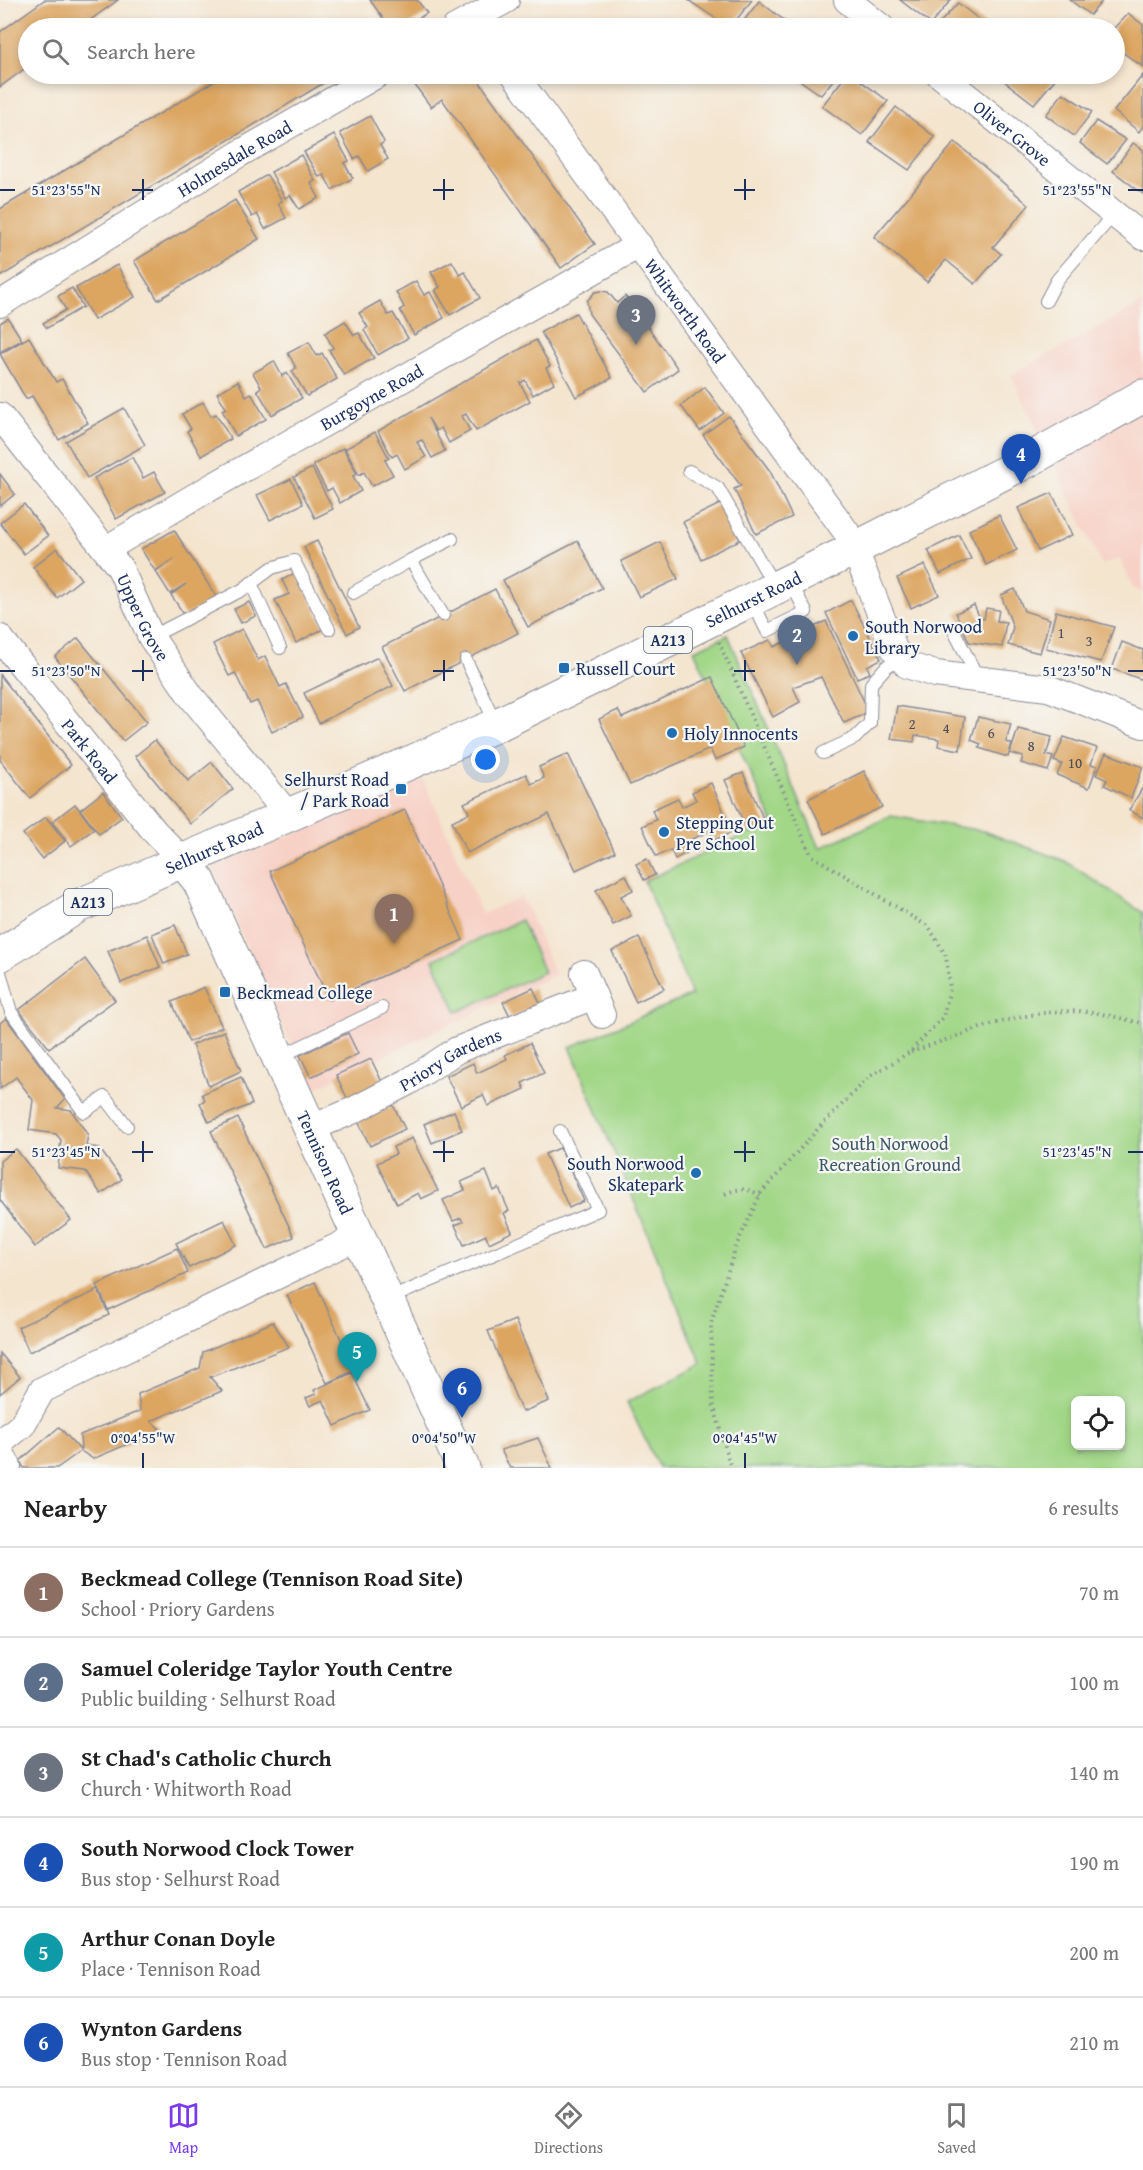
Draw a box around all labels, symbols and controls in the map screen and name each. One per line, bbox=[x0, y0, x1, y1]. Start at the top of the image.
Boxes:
search box bbox=[18, 18, 1125, 84]
icon: search bbox=[39, 35, 72, 68]
text: Search here bbox=[87, 35, 196, 67]
street label: Oliver Grove bbox=[968, 93, 1057, 172]
street label: Holmesdale Road bbox=[172, 113, 297, 203]
text: 51°23'55"N bbox=[32, 179, 101, 200]
text: 51°23'55"N bbox=[1043, 179, 1112, 200]
street label: Whitworth Road bbox=[638, 252, 733, 369]
pin: 3 bbox=[616, 296, 656, 345]
street label: Burgoyne Road bbox=[315, 356, 428, 437]
pin: 4 bbox=[1002, 434, 1040, 484]
street label: Selhurst Road bbox=[700, 563, 806, 634]
street label: Upper Grove bbox=[111, 569, 177, 666]
place label: South Norwood Library bbox=[865, 613, 982, 661]
pin: 2 bbox=[778, 616, 816, 665]
house number: 1 bbox=[1057, 622, 1065, 643]
road number: A213 bbox=[644, 627, 692, 653]
marker: South Norwood Library bbox=[846, 629, 860, 643]
house number: 3 bbox=[1085, 630, 1093, 651]
place label: Russell Court bbox=[576, 655, 676, 682]
text: 51°23'50"N bbox=[32, 660, 101, 681]
text: 51°23'50"N bbox=[1043, 660, 1112, 681]
marker: Russell Court bbox=[557, 661, 571, 675]
street label: Park Road bbox=[55, 712, 125, 789]
house number: 2 bbox=[908, 713, 916, 734]
house number: 4 bbox=[942, 717, 950, 738]
place label: Holy Innocents bbox=[684, 720, 798, 747]
house number: 6 bbox=[987, 722, 995, 743]
marker: Holy Innocents bbox=[665, 726, 679, 740]
house number: 8 bbox=[1027, 735, 1035, 756]
your location bbox=[471, 745, 500, 774]
house number: 10 bbox=[1068, 752, 1082, 773]
place label: Selhurst Road / Park Road bbox=[284, 766, 389, 814]
marker: Selhurst Road / Park Road bbox=[394, 782, 408, 796]
place label: Stepping Out Pre School bbox=[676, 809, 775, 857]
street label: Selhurst Road bbox=[160, 814, 268, 881]
marker: Stepping Out Pre School bbox=[657, 825, 671, 839]
road number: A213 bbox=[64, 889, 112, 915]
pin: 1 bbox=[374, 894, 414, 944]
place label: Beckmead College bbox=[237, 979, 373, 1006]
marker: Beckmead College bbox=[218, 985, 232, 999]
street label: Priory Gardens bbox=[394, 1020, 505, 1098]
street label: Tennison Road bbox=[290, 1106, 361, 1219]
park label: South Norwood Recreation Ground bbox=[819, 1130, 961, 1178]
text: 51°23'45"N bbox=[32, 1141, 101, 1162]
text: 51°23'45"N bbox=[1043, 1141, 1112, 1162]
place label: South Norwood Skatepark bbox=[567, 1150, 685, 1198]
marker: South Norwood Skatepark bbox=[689, 1166, 703, 1180]
pin: 5 bbox=[338, 1332, 376, 1382]
pin: 6 bbox=[442, 1368, 482, 1418]
map controls bbox=[1071, 1396, 1125, 1450]
button: locate bbox=[1071, 1396, 1125, 1450]
text: 0°04'55"W bbox=[111, 1427, 176, 1448]
text: 0°04'50"W bbox=[412, 1427, 477, 1448]
text: 0°04'45"W bbox=[713, 1427, 778, 1448]
text: Nearby bbox=[24, 1488, 107, 1527]
text: 6 results bbox=[1048, 1493, 1119, 1522]
text: Beckmead College (Tennison Road Site) bbox=[81, 1562, 463, 1594]
text: 1 bbox=[38, 1578, 49, 1607]
text: 70 m bbox=[1079, 1578, 1119, 1607]
text: School · Priory Gardens bbox=[81, 1594, 275, 1623]
text: Samuel Coleridge Taylor Youth Centre bbox=[81, 1652, 452, 1684]
text: 2 bbox=[38, 1668, 49, 1697]
text: 100 m bbox=[1069, 1668, 1119, 1697]
text: Public building · Selhurst Road bbox=[81, 1684, 336, 1713]
text: St Chad's Catholic Church bbox=[81, 1742, 332, 1774]
text: 3 bbox=[38, 1758, 49, 1787]
text: 140 m bbox=[1069, 1758, 1119, 1787]
text: Church · Whitworth Road bbox=[81, 1774, 292, 1803]
text: South Norwood Clock Tower bbox=[81, 1832, 354, 1864]
text: 4 bbox=[38, 1848, 49, 1877]
text: 190 m bbox=[1069, 1848, 1119, 1877]
text: Bus stop · Selhurst Road bbox=[81, 1864, 280, 1893]
text: Arthur Conan Doyle bbox=[81, 1922, 275, 1954]
text: 5 bbox=[38, 1938, 49, 1967]
text: 200 m bbox=[1069, 1938, 1119, 1967]
text: Place · Tennison Road bbox=[81, 1954, 261, 1983]
text: Wynton Gardens bbox=[81, 2012, 242, 2044]
text: 6 bbox=[38, 2028, 49, 2057]
text: 210 m bbox=[1069, 2028, 1119, 2057]
text: Bus stop · Tennison Road bbox=[81, 2044, 287, 2073]
tab: Map bbox=[167, 2099, 200, 2159]
tab: Directions bbox=[534, 2099, 603, 2159]
tab: Saved bbox=[937, 2099, 976, 2159]

